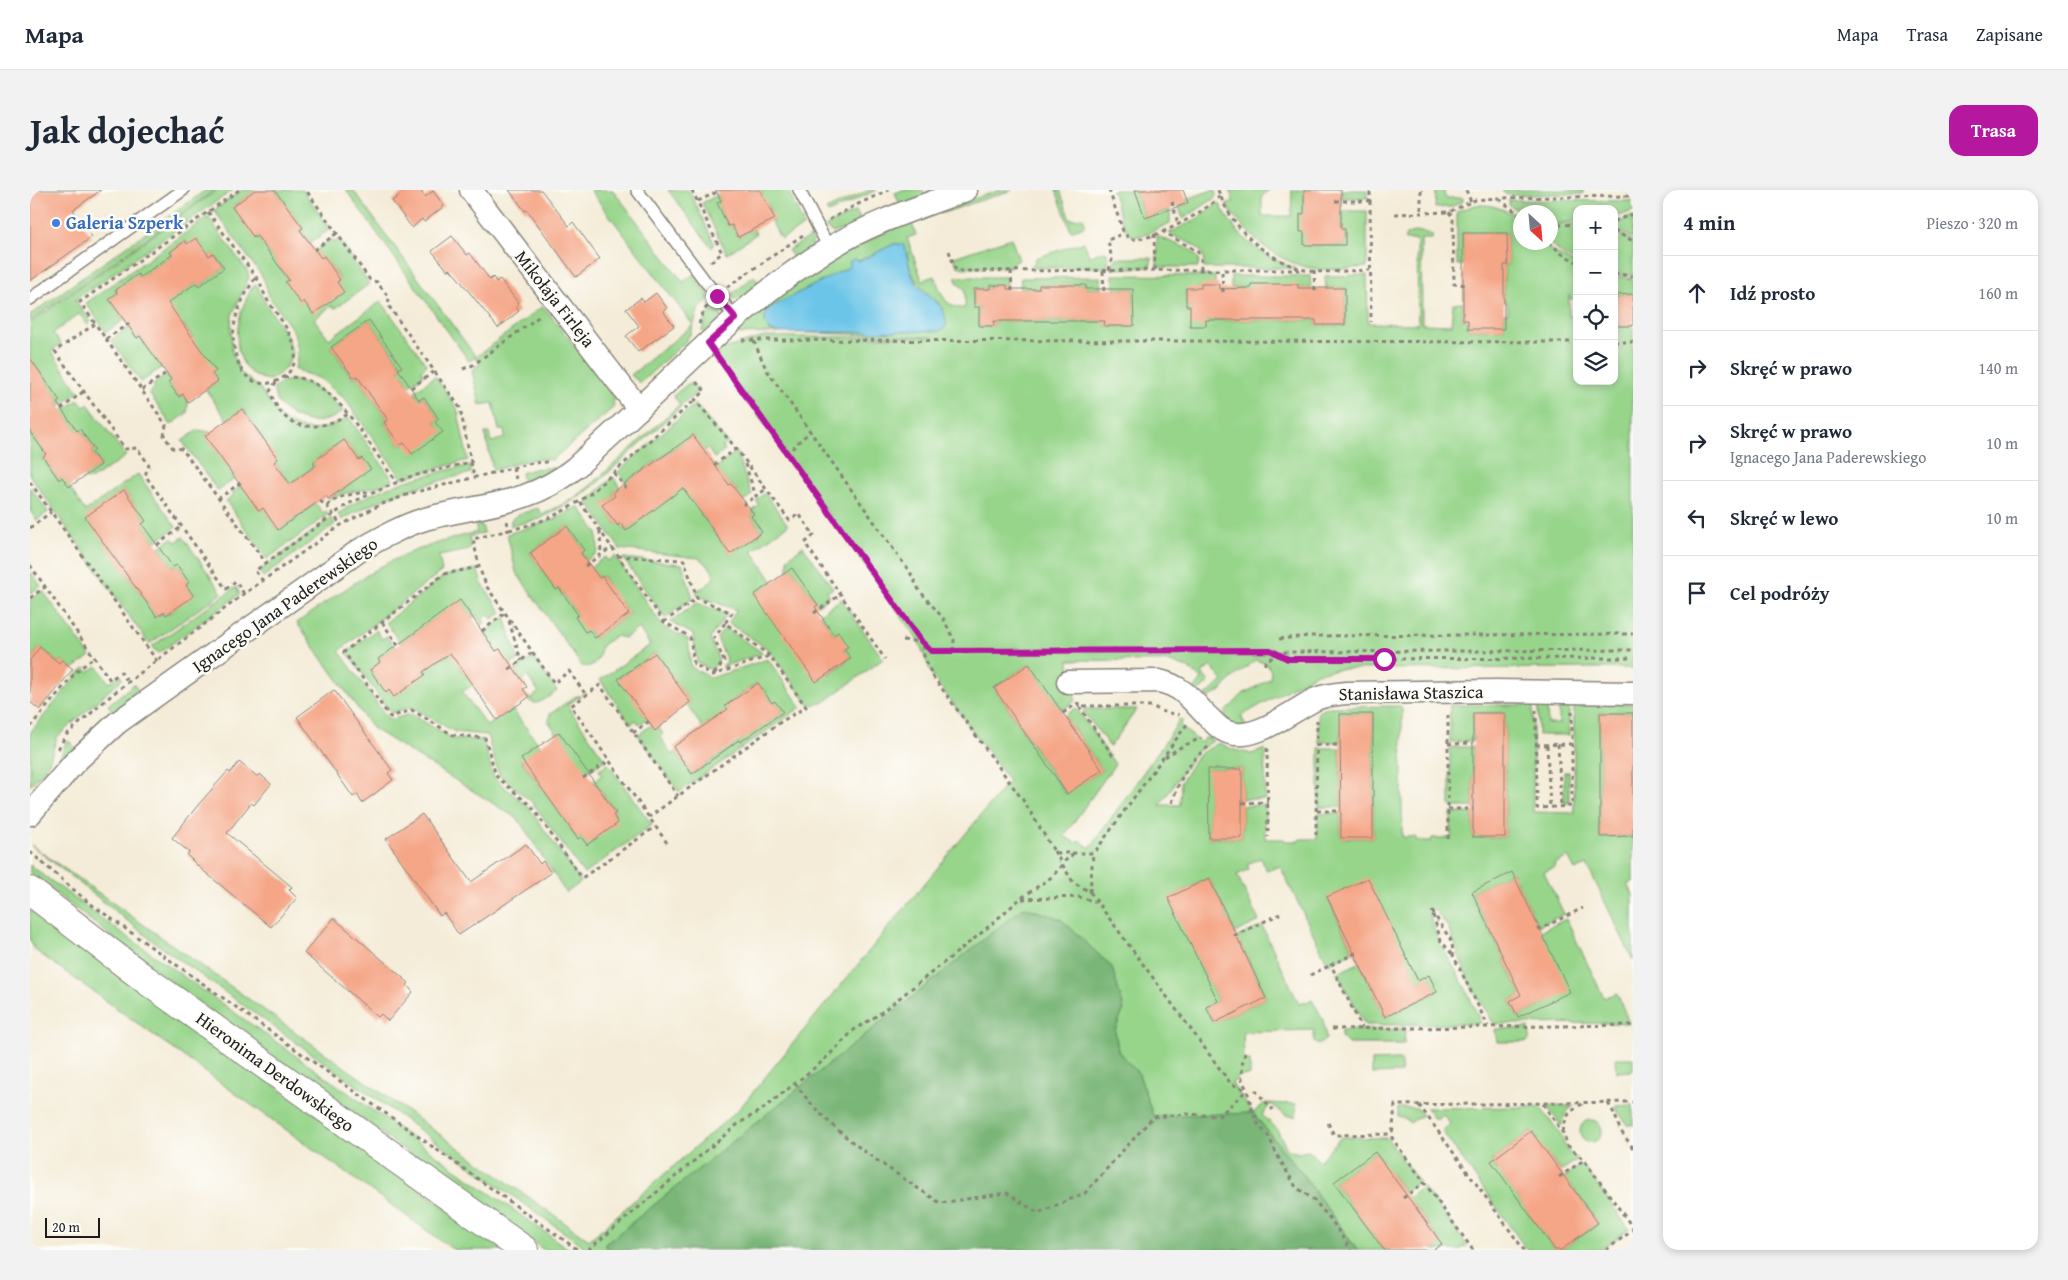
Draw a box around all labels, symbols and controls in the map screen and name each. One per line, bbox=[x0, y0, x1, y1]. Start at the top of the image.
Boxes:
text: Mapa bbox=[25, 17, 84, 52]
text: Mapa bbox=[1837, 21, 1878, 48]
text: Trasa bbox=[1906, 21, 1948, 48]
text: Zapisane bbox=[1976, 21, 2043, 48]
text: Jak dojechać bbox=[30, 105, 224, 156]
button: Trasa bbox=[1949, 105, 2038, 156]
north arrow bbox=[1513, 205, 1558, 250]
map controls bbox=[1573, 205, 1618, 385]
button: + bbox=[1573, 205, 1618, 250]
text: 4 min bbox=[1683, 207, 1735, 238]
place label: Galeria Szperk bbox=[66, 209, 184, 236]
text: Pieszo · 320 m bbox=[1926, 211, 2018, 235]
marker: Galeria Szperk bbox=[50, 217, 62, 229]
street label: Mikołaja Firleja bbox=[509, 244, 602, 353]
button: − bbox=[1573, 250, 1618, 295]
icon: ahead bbox=[1683, 279, 1711, 307]
text: Idź prosto bbox=[1730, 279, 1815, 307]
text: 160 m bbox=[1978, 281, 2018, 305]
route end bbox=[706, 285, 729, 308]
button: locate bbox=[1573, 295, 1618, 340]
button: layers bbox=[1573, 340, 1618, 385]
icon: right bbox=[1683, 354, 1711, 382]
text: Skręć w prawo bbox=[1730, 354, 1852, 382]
text: 140 m bbox=[1978, 356, 2018, 380]
text: Skręć w prawo bbox=[1730, 417, 1852, 445]
icon: right bbox=[1683, 429, 1711, 457]
text: 10 m bbox=[1986, 431, 2018, 455]
text: Ignacego Jana Paderewskiego bbox=[1730, 445, 1926, 469]
icon: left bbox=[1683, 504, 1711, 532]
text: Skręć w lewo bbox=[1730, 504, 1838, 532]
text: 10 m bbox=[1986, 506, 2018, 530]
street label: Ignacego Jana Paderewskiego bbox=[186, 530, 383, 679]
icon: arrive bbox=[1683, 579, 1711, 607]
text: Cel podróży bbox=[1730, 579, 1830, 607]
route start bbox=[1373, 648, 1396, 671]
street label: Stanisława Staszica bbox=[1338, 678, 1484, 707]
street label: Hieronima Derdowskiego bbox=[191, 1005, 360, 1138]
scale bar bbox=[45, 1215, 100, 1238]
text: 20 m bbox=[52, 1217, 80, 1237]

